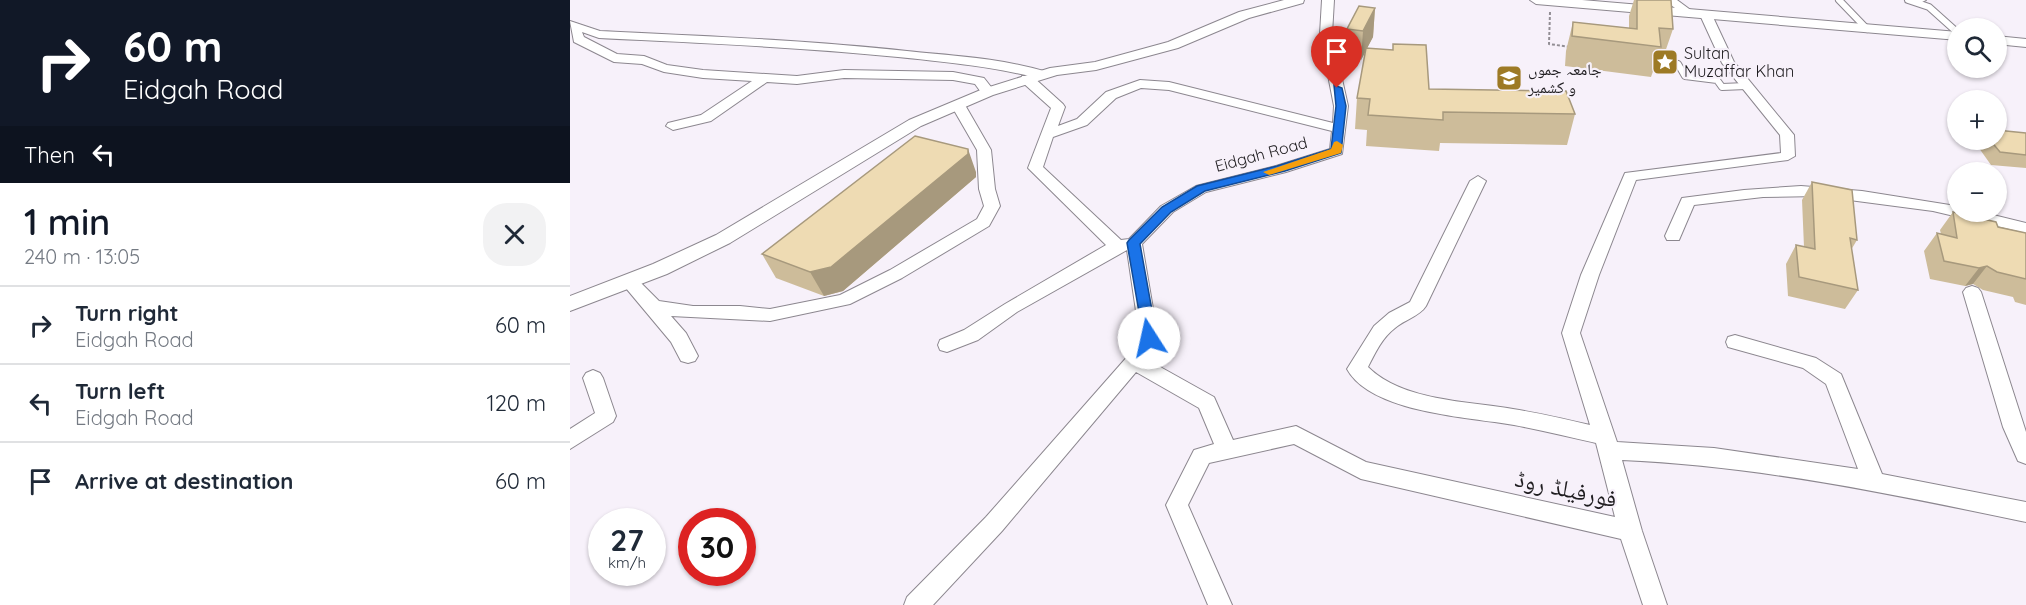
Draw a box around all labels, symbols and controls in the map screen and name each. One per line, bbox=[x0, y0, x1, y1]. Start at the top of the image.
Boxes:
map controls bbox=[1947, 18, 2007, 222]
button: search bbox=[1947, 18, 2007, 78]
text: 60 m bbox=[123, 20, 223, 73]
icon: right bbox=[24, 24, 102, 102]
pin bbox=[1311, 26, 1362, 88]
icon: arrive bbox=[1320, 35, 1353, 68]
place label: Sultan Muzaffar Khan bbox=[1684, 43, 1794, 81]
place icon: Sultan Muzaffar Khan bbox=[1650, 47, 1680, 77]
place label: جامعہ جموں و کشمیر bbox=[1527, 59, 1602, 97]
school or university icon: جامعہ جموں و کشمیر bbox=[1494, 63, 1524, 93]
text: Eidgah Road bbox=[123, 72, 283, 106]
button: + bbox=[1947, 90, 2007, 150]
street label: Eidgah Road bbox=[1213, 132, 1309, 176]
icon: left bbox=[87, 138, 120, 171]
text: Then bbox=[24, 141, 75, 169]
button: − bbox=[1947, 162, 2007, 222]
text: 1 min bbox=[24, 199, 110, 244]
button: close bbox=[483, 203, 546, 266]
text: 240 m · 13:05 bbox=[24, 244, 140, 269]
text: Turn right bbox=[75, 299, 179, 327]
position arrow bbox=[1117, 306, 1181, 370]
icon: right bbox=[24, 309, 57, 342]
text: 60 m bbox=[495, 311, 546, 339]
text: Eidgah Road bbox=[75, 327, 194, 352]
text: Turn left bbox=[75, 377, 165, 405]
icon: left bbox=[24, 387, 57, 420]
text: 120 m bbox=[487, 389, 546, 417]
text: Eidgah Road bbox=[75, 405, 194, 430]
street label: فورفیلڈ روڈ bbox=[1512, 463, 1620, 513]
icon: arrive bbox=[24, 465, 57, 498]
text: Arrive at destination bbox=[75, 467, 293, 495]
text: 60 m bbox=[495, 467, 546, 495]
speed limit sign: 30 bbox=[678, 508, 756, 586]
text: 27 bbox=[610, 521, 644, 559]
text: km/h bbox=[608, 553, 646, 572]

